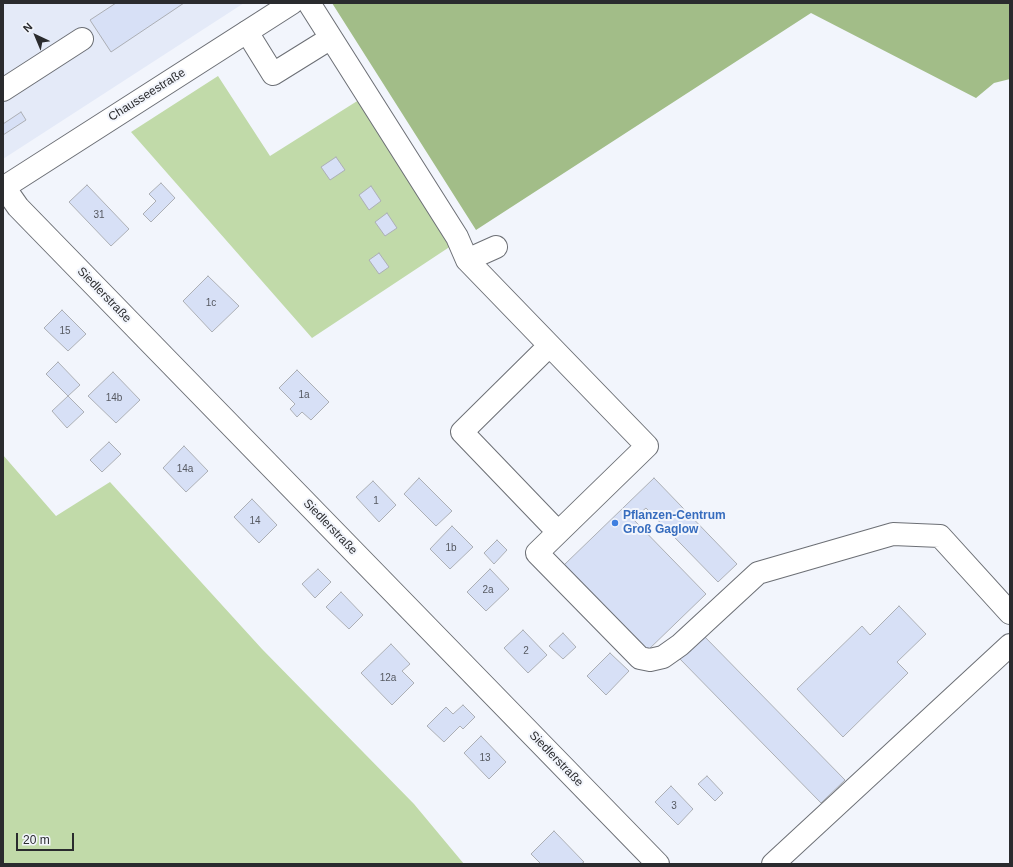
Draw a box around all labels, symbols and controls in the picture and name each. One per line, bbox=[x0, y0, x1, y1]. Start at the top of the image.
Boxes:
north arrow bbox=[16, 16, 56, 56]
text: N bbox=[21, 20, 35, 34]
street label: Chausseestraße bbox=[106, 66, 188, 124]
house number: 31 bbox=[93, 209, 105, 221]
street label: Siedlerstraße bbox=[74, 264, 134, 326]
house number: 1c bbox=[206, 297, 216, 309]
house number: 15 bbox=[59, 325, 71, 337]
house number: 1a bbox=[298, 389, 310, 401]
house number: 14b bbox=[106, 392, 122, 404]
house number: 14a bbox=[177, 463, 193, 475]
house number: 1 bbox=[373, 495, 379, 507]
street label: Siedlerstraße bbox=[300, 496, 360, 558]
place label: Pflanzen-Centrum Groß Gaglow bbox=[623, 509, 726, 537]
house number: 14 bbox=[249, 515, 261, 527]
marker: Pflanzen-Centrum Groß Gaglow bbox=[610, 518, 620, 528]
house number: 1b bbox=[445, 542, 457, 554]
house number: 2a bbox=[482, 584, 494, 596]
house number: 2 bbox=[523, 645, 529, 657]
house number: 12a bbox=[380, 672, 396, 684]
street label: Siedlerstraße bbox=[526, 728, 586, 790]
house number: 13 bbox=[479, 752, 491, 764]
house number: 3 bbox=[671, 800, 677, 812]
scale bar bbox=[18, 825, 76, 851]
text: 20 m bbox=[23, 833, 50, 847]

